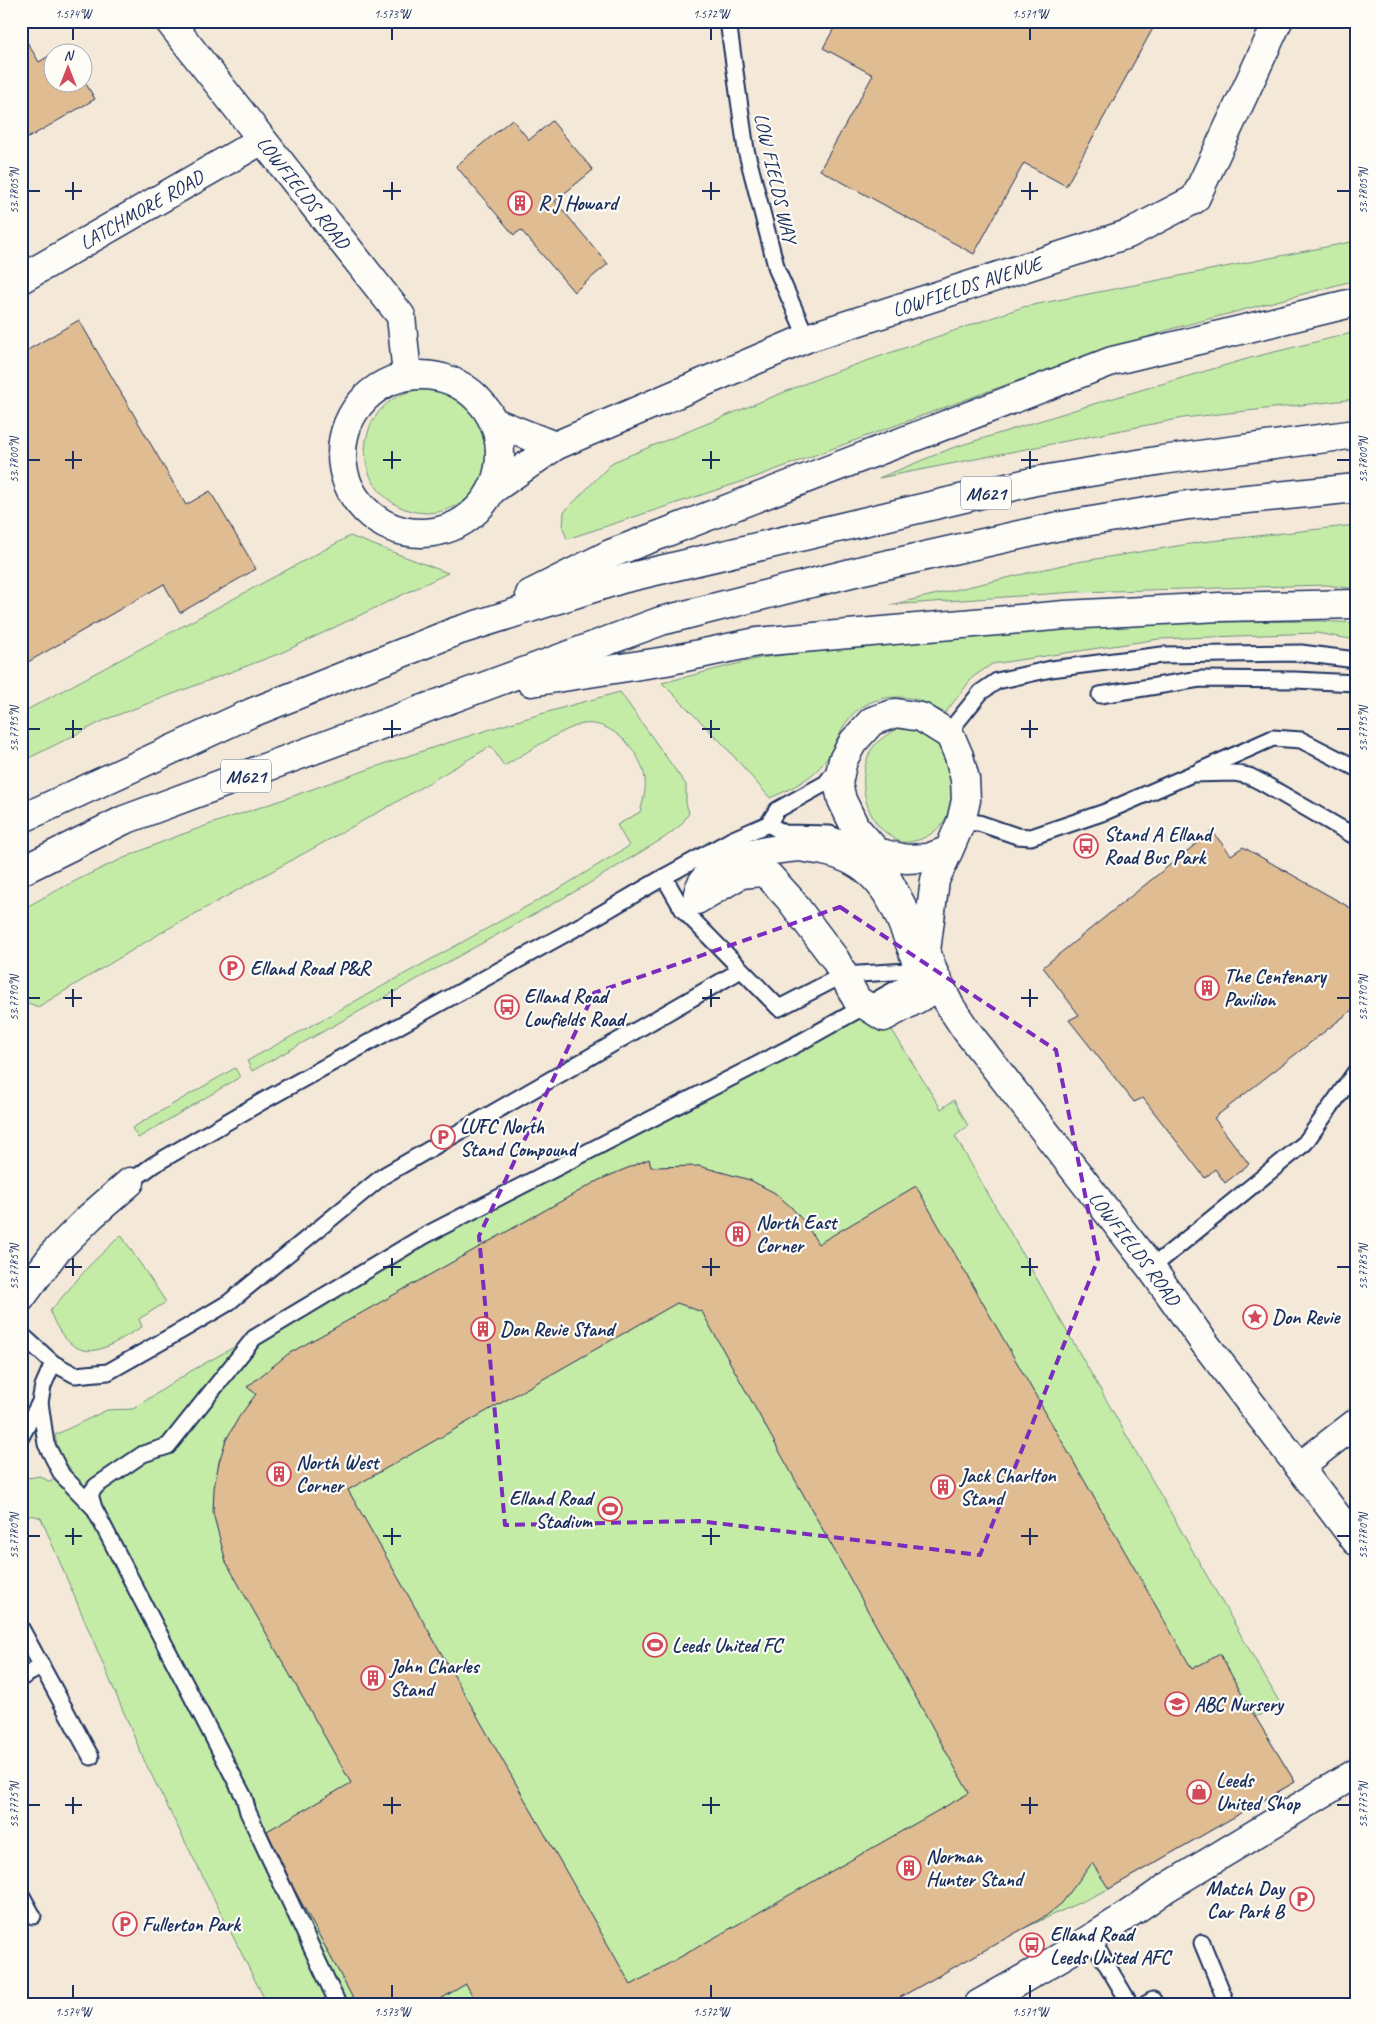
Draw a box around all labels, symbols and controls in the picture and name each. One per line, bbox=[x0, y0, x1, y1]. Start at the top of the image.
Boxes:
text: 1.574°W bbox=[55, 6, 93, 22]
text: 1.573°W bbox=[374, 6, 412, 22]
text: 1.572°W bbox=[693, 6, 731, 22]
text: 1.571°W bbox=[1012, 6, 1050, 22]
north arrow bbox=[42, 42, 92, 92]
text: N bbox=[64, 47, 75, 64]
street label: LOW FIELDS WAY bbox=[748, 111, 803, 248]
street label: LOWFIELDS ROAD bbox=[251, 131, 356, 255]
street label: LATCHMORE ROAD bbox=[75, 164, 209, 256]
text: 53.7805°N bbox=[6, 167, 22, 214]
text: 53.7805°N bbox=[1355, 167, 1371, 214]
building icon: R J Howard bbox=[507, 190, 533, 216]
place label: R J Howard bbox=[538, 191, 621, 216]
street label: LOWFIELDS AVENUE bbox=[889, 250, 1047, 323]
text: 53.7800°N bbox=[6, 436, 22, 483]
text: 53.7800°N bbox=[1355, 436, 1371, 483]
road number: M621 bbox=[961, 476, 1011, 509]
text: 53.7795°N bbox=[6, 705, 22, 752]
text: 53.7795°N bbox=[1355, 705, 1371, 752]
road number: M621 bbox=[221, 759, 271, 792]
place label: Stand A Elland Road Bus Park bbox=[1104, 822, 1215, 870]
bus stop icon: Stand A Elland Road Bus Park bbox=[1073, 833, 1099, 859]
parking icon: Elland Road P&R bbox=[219, 955, 245, 981]
place label: Elland Road P&R bbox=[250, 956, 373, 981]
place label: The Centenary Pavilion bbox=[1224, 964, 1328, 1012]
text: 53.7790°N bbox=[6, 974, 22, 1021]
text: 53.7790°N bbox=[1355, 974, 1371, 1021]
building icon: The Centenary Pavilion bbox=[1194, 975, 1220, 1001]
place label: Elland Road Lowfields Road bbox=[524, 984, 628, 1032]
bus stop icon: Elland Road Lowfields Road bbox=[494, 994, 520, 1020]
place label: LUFC North Stand Compound bbox=[460, 1114, 580, 1162]
parking icon: LUFC North Stand Compound bbox=[430, 1124, 456, 1150]
street label: LOWFIELDS ROAD bbox=[1083, 1187, 1187, 1312]
place label: North East Corner bbox=[756, 1210, 838, 1258]
building icon: North East Corner bbox=[725, 1221, 751, 1247]
text: 53.7785°N bbox=[6, 1243, 22, 1290]
text: 53.7785°N bbox=[1355, 1243, 1371, 1290]
place icon: Don Revie bbox=[1242, 1304, 1268, 1330]
place label: Don Revie bbox=[1272, 1305, 1341, 1330]
building icon: Don Revie Stand bbox=[470, 1316, 496, 1342]
place label: Don Revie Stand bbox=[500, 1317, 617, 1342]
place label: North West Corner bbox=[296, 1450, 381, 1498]
building icon: North West Corner bbox=[266, 1461, 292, 1487]
place label: Jack Charlton Stand bbox=[958, 1463, 1057, 1511]
building icon: Jack Charlton Stand bbox=[930, 1474, 956, 1500]
place label: Elland Road Stadium bbox=[509, 1486, 596, 1534]
sports icon: Elland Road Stadium bbox=[597, 1496, 623, 1522]
text: 53.7780°N bbox=[6, 1512, 22, 1559]
text: 53.7780°N bbox=[1355, 1512, 1371, 1559]
sports icon: Leeds United FC bbox=[642, 1632, 668, 1658]
place label: Leeds United FC bbox=[672, 1633, 785, 1658]
place label: John Charles Stand bbox=[388, 1654, 481, 1702]
building icon: John Charles Stand bbox=[360, 1665, 386, 1691]
school or university icon: ABC Nursery bbox=[1164, 1691, 1190, 1717]
place label: ABC Nursery bbox=[1194, 1692, 1285, 1717]
place label: Leeds United Shop bbox=[1216, 1768, 1301, 1816]
shop icon: Leeds United Shop bbox=[1186, 1779, 1212, 1805]
text: 53.7775°N bbox=[6, 1781, 22, 1828]
text: 53.7775°N bbox=[1355, 1781, 1371, 1828]
place label: Norman Hunter Stand bbox=[926, 1844, 1026, 1892]
building icon: Norman Hunter Stand bbox=[896, 1855, 922, 1881]
place label: Match Day Car Park B bbox=[1206, 1876, 1287, 1924]
parking icon: Match Day Car Park B bbox=[1289, 1886, 1315, 1912]
parking icon: Fullerton Park bbox=[112, 1911, 138, 1937]
place label: Fullerton Park bbox=[142, 1912, 242, 1937]
place label: Elland Road Leeds United AFC bbox=[1050, 1922, 1173, 1970]
bus stop icon: Elland Road Leeds United AFC bbox=[1019, 1932, 1045, 1958]
text: 1.574°W bbox=[55, 2004, 93, 2020]
text: 1.573°W bbox=[374, 2004, 412, 2020]
text: 1.572°W bbox=[693, 2004, 731, 2020]
text: 1.571°W bbox=[1012, 2004, 1050, 2020]

